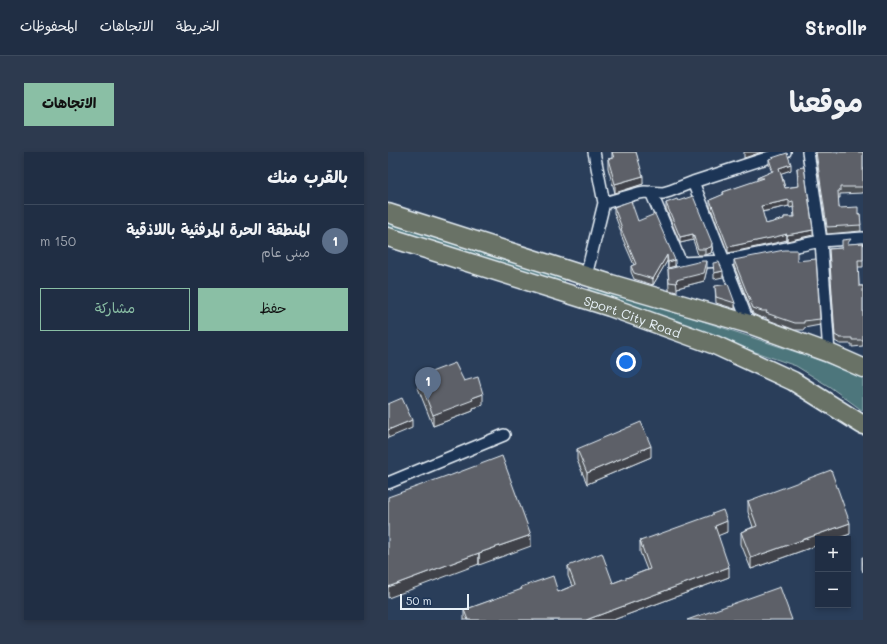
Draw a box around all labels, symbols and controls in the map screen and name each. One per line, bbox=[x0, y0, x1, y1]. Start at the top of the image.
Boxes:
text: Strollr bbox=[805, 15, 867, 40]
text: المحفوظات bbox=[20, 16, 78, 35]
text: الاتجاهات bbox=[100, 16, 154, 35]
text: الخريطة bbox=[176, 16, 219, 35]
button: الاتجاهات bbox=[24, 83, 114, 126]
text: موقعنا bbox=[789, 83, 863, 119]
text: بالقرب منك bbox=[267, 165, 348, 187]
text: المنطقة الحرة المرفئية باللاذقية bbox=[126, 219, 310, 239]
text: 150 m bbox=[40, 232, 76, 249]
text: 1 bbox=[332, 232, 338, 249]
text: مبنى عام bbox=[261, 243, 310, 260]
button: مشاركة bbox=[40, 288, 190, 331]
button: حفظ bbox=[198, 288, 348, 331]
street label: Sport City Road bbox=[582, 291, 684, 341]
your location bbox=[616, 352, 636, 372]
pin: 1 bbox=[415, 367, 441, 400]
map controls bbox=[815, 536, 851, 608]
button: + bbox=[815, 536, 851, 572]
button: − bbox=[815, 572, 851, 608]
scale bar bbox=[400, 592, 469, 611]
text: 50 m bbox=[406, 593, 432, 608]

